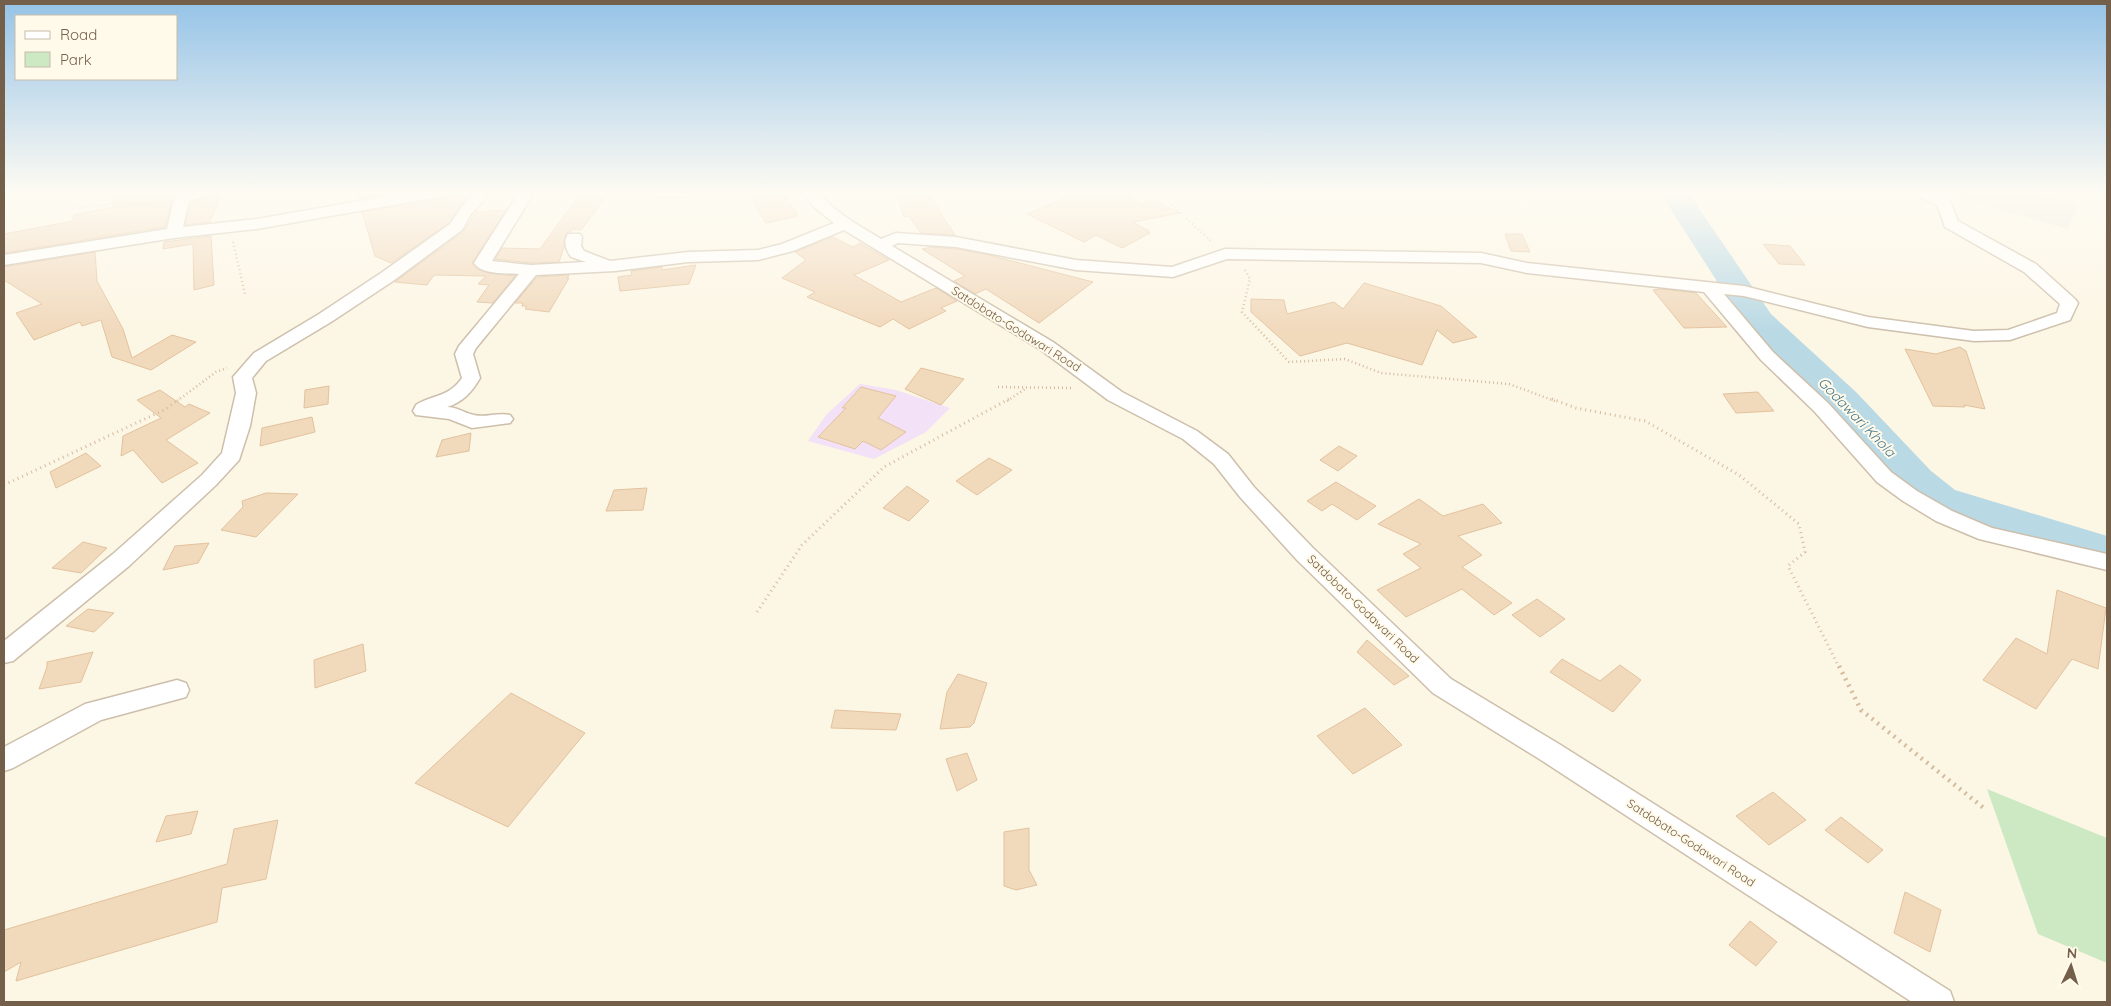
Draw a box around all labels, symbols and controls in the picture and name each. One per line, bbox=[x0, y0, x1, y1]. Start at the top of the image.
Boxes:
legend bbox=[15, 15, 178, 80]
text: Road bbox=[60, 25, 97, 44]
text: Park bbox=[60, 50, 92, 69]
street label: Satdobato-Godawari Road bbox=[949, 283, 1084, 375]
water label: Godawari Khola bbox=[1814, 373, 1901, 462]
street label: Satdobato-Godawari Road bbox=[1304, 551, 1422, 666]
street label: Satdobato-Godawari Road bbox=[1624, 796, 1758, 890]
north arrow bbox=[2046, 941, 2096, 991]
text: N bbox=[2066, 944, 2078, 962]

